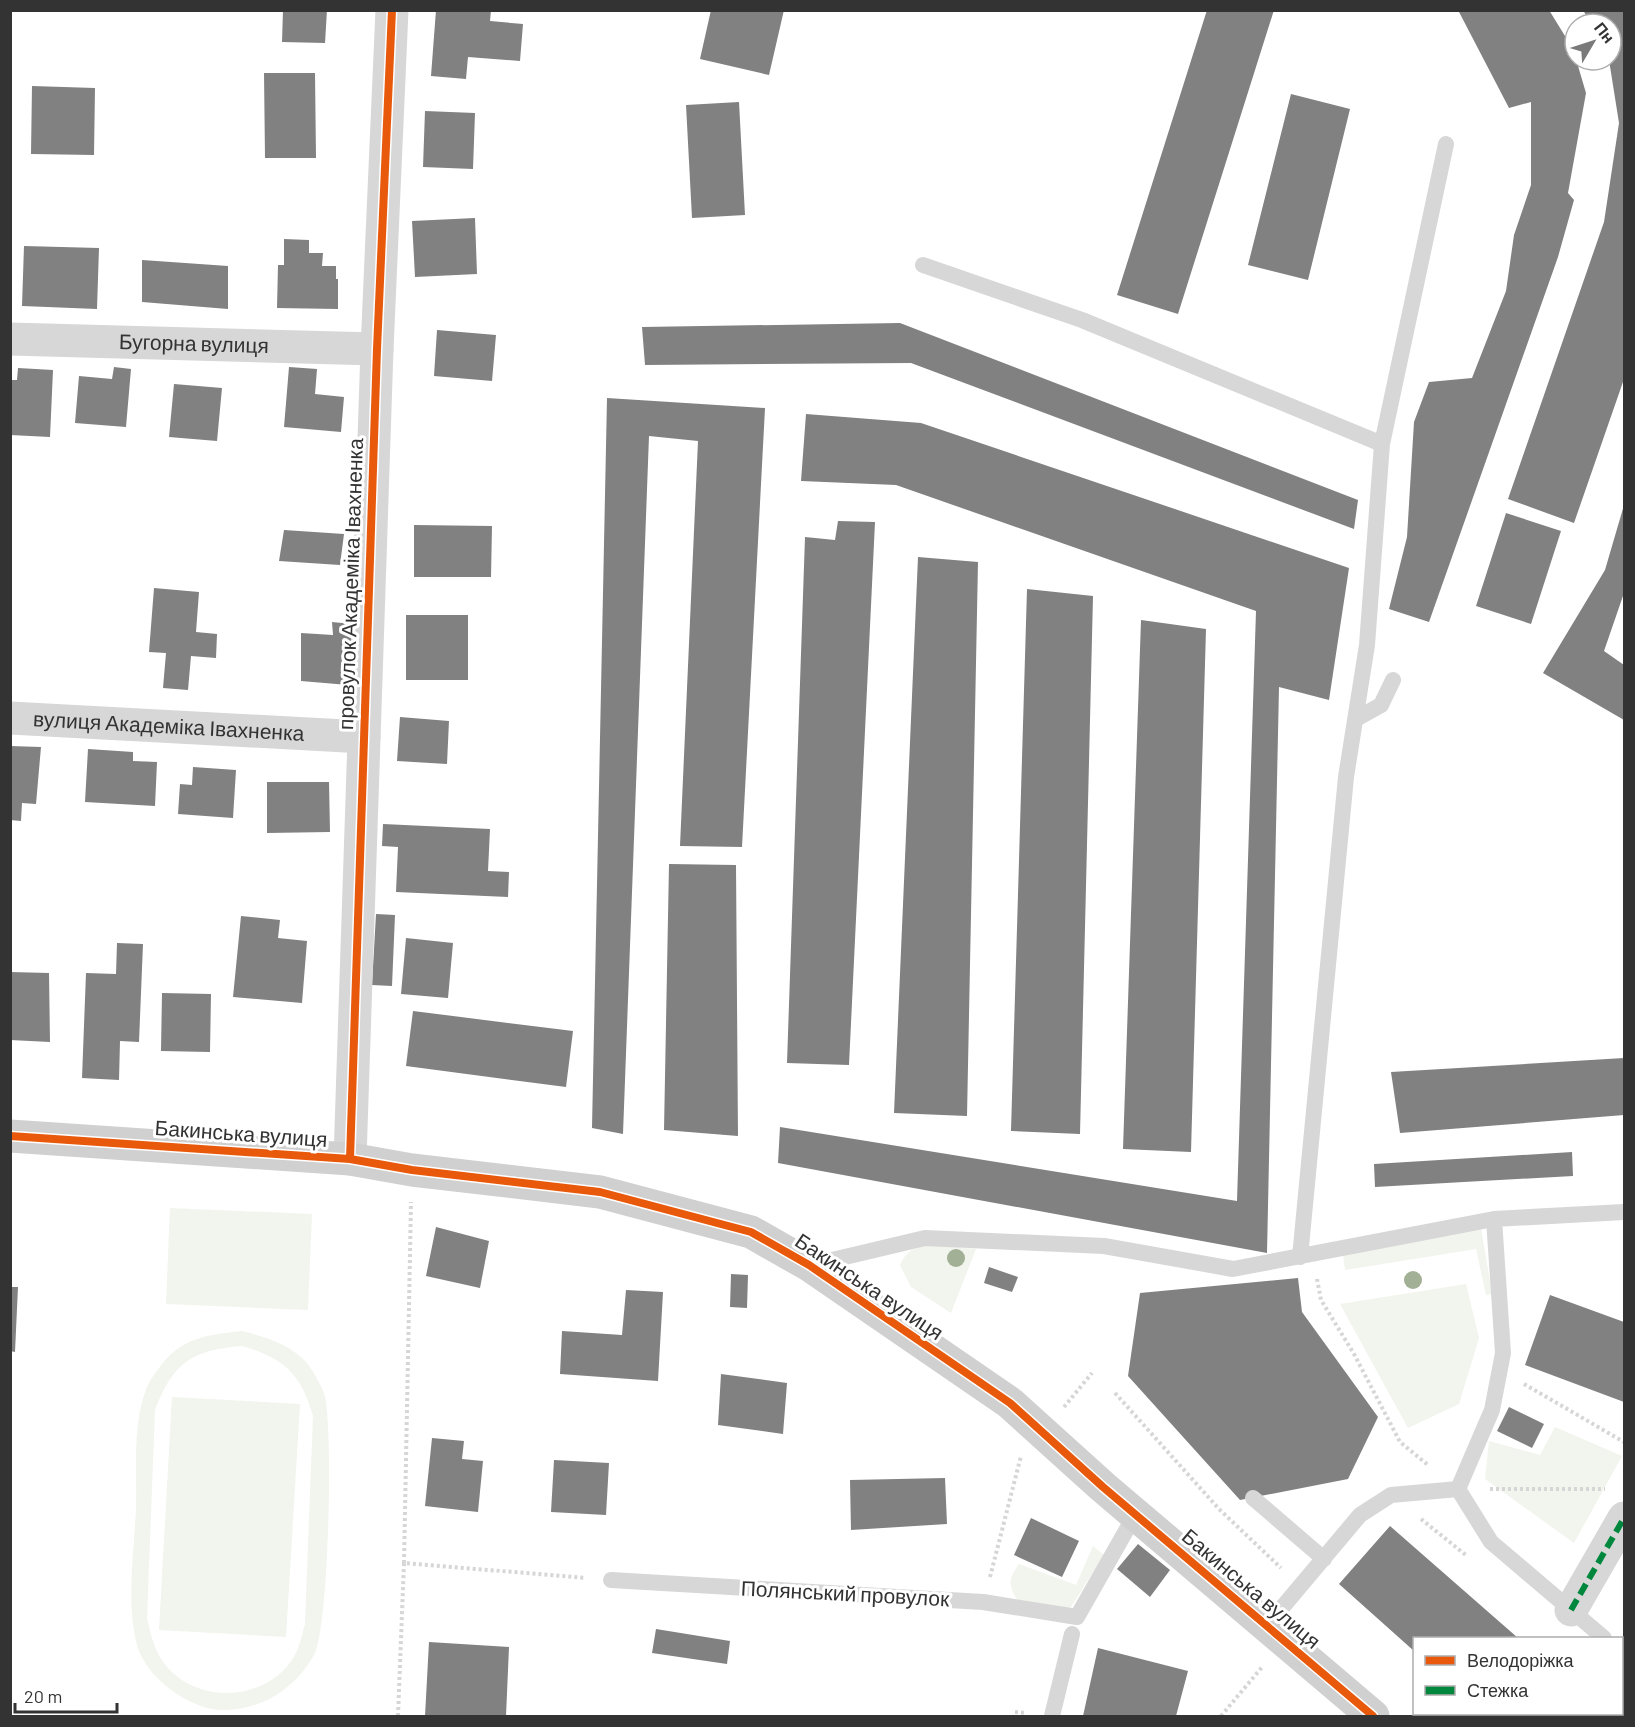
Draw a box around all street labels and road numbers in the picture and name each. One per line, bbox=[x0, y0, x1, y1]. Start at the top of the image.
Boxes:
street label: Бугорна вулиця bbox=[119, 328, 269, 357]
street label: провулок Академіка Івахненка bbox=[332, 437, 367, 730]
street label: вулиця Академіка Івахненка bbox=[33, 705, 305, 745]
street label: Бакинська вулиця bbox=[154, 1114, 328, 1151]
street label: Бакинська вулиця bbox=[791, 1227, 949, 1345]
street label: Бакинська вулиця bbox=[1178, 1523, 1326, 1653]
street label: Полянський провулок bbox=[740, 1575, 951, 1610]

